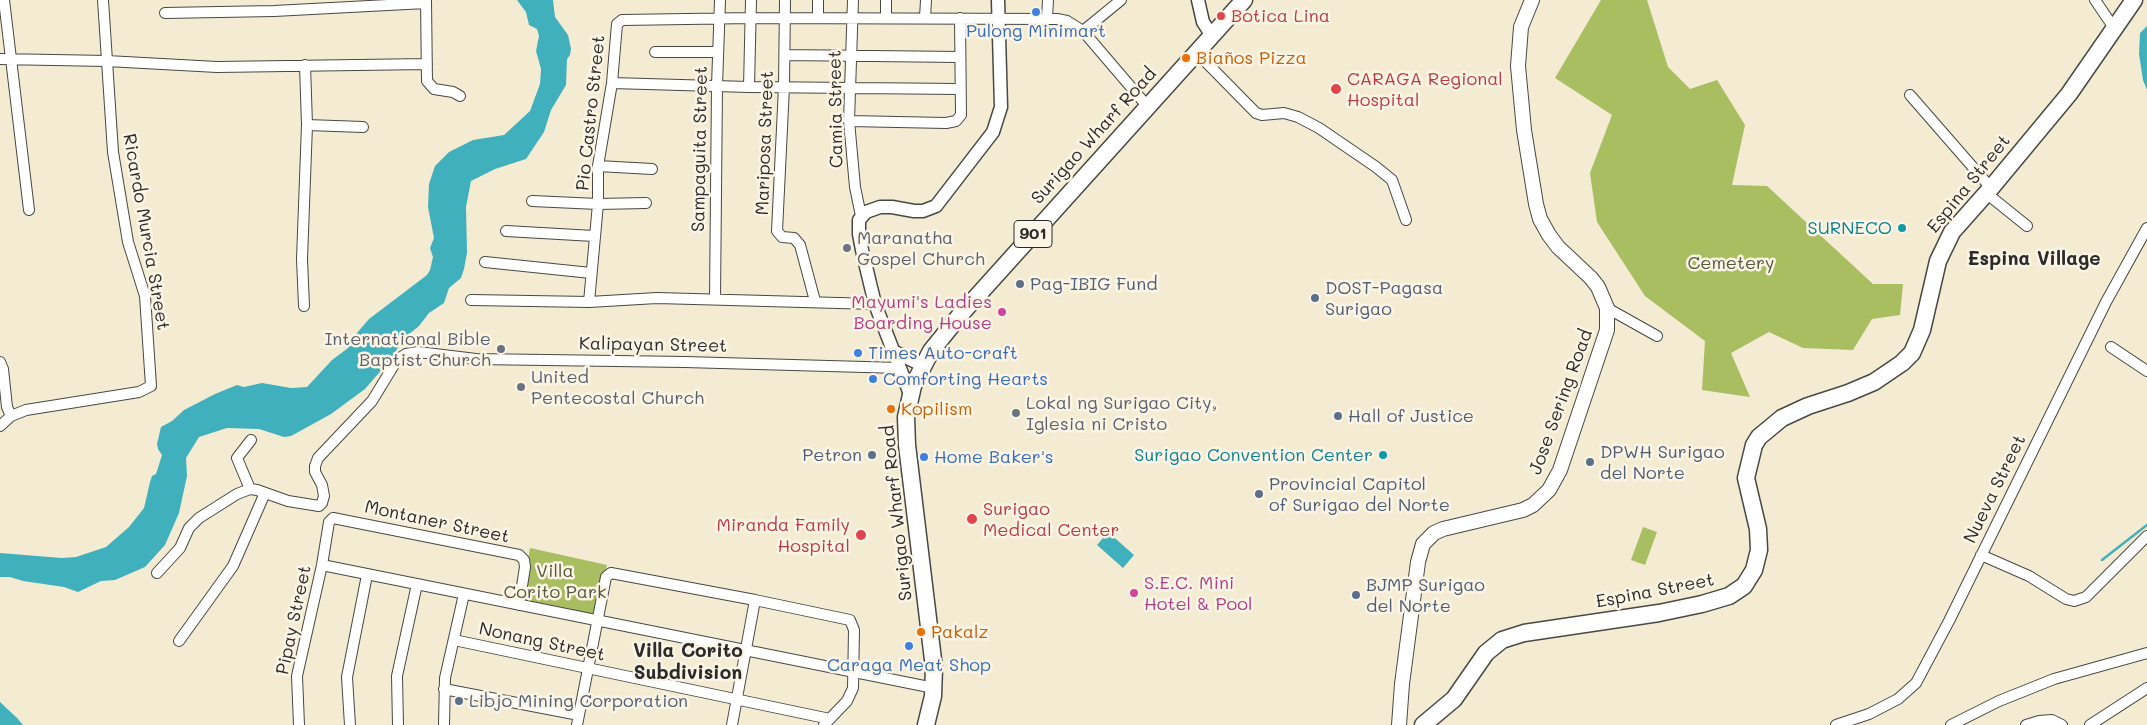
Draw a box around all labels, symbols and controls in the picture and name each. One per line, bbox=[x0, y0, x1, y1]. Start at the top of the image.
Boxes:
place label: Botica Lina bbox=[1231, 5, 1330, 27]
marker: Pulong Minimart bbox=[1030, 6, 1042, 18]
marker: Botica Lina bbox=[1215, 10, 1227, 22]
place label: Pulong Minimart bbox=[966, 20, 1106, 42]
street label: Pio Castro Street bbox=[572, 34, 610, 192]
place label: Biaños Pizza bbox=[1196, 47, 1307, 69]
street label: Camia Street bbox=[824, 50, 848, 168]
marker: Biaños Pizza bbox=[1180, 52, 1192, 64]
street label: Surigao Wharf Road bbox=[1027, 63, 1161, 209]
street label: Sampaguita Street bbox=[688, 66, 712, 232]
place label: CARAGA Regional Hospital bbox=[1347, 68, 1503, 110]
street label: Mariposa Street bbox=[752, 70, 778, 216]
marker: CARAGA Regional Hospital bbox=[1329, 82, 1343, 96]
street label: Espina Street bbox=[1923, 131, 2015, 237]
street label: Ricardo Murcia Street bbox=[118, 132, 174, 332]
place label: SURNECO bbox=[1808, 217, 1892, 239]
road number: 901 bbox=[1014, 220, 1052, 248]
marker: SURNECO bbox=[1896, 222, 1908, 234]
place label: Maranatha Gospel Church bbox=[857, 227, 985, 270]
marker: Maranatha Gospel Church bbox=[841, 242, 853, 254]
district label: Espina Village bbox=[1967, 248, 2101, 270]
park label: Cemetery bbox=[1688, 252, 1774, 274]
place label: Pag-IBIG Fund bbox=[1030, 273, 1158, 295]
place label: DOST-Pagasa Surigao bbox=[1325, 277, 1443, 320]
marker: Pag-IBIG Fund bbox=[1014, 278, 1026, 290]
place label: Mayumi's Ladies Boarding House bbox=[851, 291, 992, 334]
marker: DOST-Pagasa Surigao bbox=[1309, 292, 1321, 304]
marker: Mayumi's Ladies Boarding House bbox=[996, 306, 1008, 318]
street label: Jose Sering Road bbox=[1525, 326, 1597, 478]
place label: International Bible Baptist Church bbox=[324, 328, 491, 370]
street label: Kalipayan Street bbox=[579, 333, 727, 357]
place label: Times Auto-craft bbox=[868, 342, 1018, 364]
marker: International Bible Baptist Church bbox=[495, 343, 507, 355]
marker: Times Auto-craft bbox=[852, 347, 864, 359]
place label: United Pentecostal Church bbox=[531, 366, 704, 408]
place label: Comforting Hearts bbox=[883, 368, 1048, 390]
marker: Comforting Hearts bbox=[867, 373, 879, 385]
marker: United Pentecostal Church bbox=[515, 381, 527, 393]
place label: Lokal ng Surigao City, Iglesia ni Cristo bbox=[1026, 392, 1217, 434]
place label: Kopilism bbox=[901, 398, 972, 420]
marker: Kopilism bbox=[885, 403, 897, 415]
place label: Hall of Justice bbox=[1348, 405, 1474, 427]
marker: Lokal ng Surigao City, Iglesia ni Cristo bbox=[1010, 407, 1022, 419]
marker: Hall of Justice bbox=[1332, 410, 1344, 422]
street label: Surigao Wharf Road bbox=[877, 424, 917, 602]
street label: Nueva Street bbox=[1959, 431, 2031, 547]
place label: DPWH Surigao del Norte bbox=[1600, 441, 1725, 484]
place label: Petron bbox=[802, 444, 862, 466]
place label: Surigao Convention Center bbox=[1134, 444, 1373, 466]
place label: Home Baker's bbox=[934, 446, 1054, 468]
marker: Petron bbox=[866, 449, 878, 461]
marker: Surigao Convention Center bbox=[1377, 449, 1389, 461]
marker: Home Baker's bbox=[918, 451, 930, 463]
marker: DPWH Surigao del Norte bbox=[1584, 456, 1596, 468]
place label: Provincial Capitol of Surigao del Norte bbox=[1269, 473, 1450, 516]
marker: Provincial Capitol of Surigao del Norte bbox=[1253, 488, 1265, 500]
street label: Montaner Street bbox=[363, 496, 511, 548]
place label: Surigao Medical Center bbox=[983, 498, 1120, 540]
marker: Surigao Medical Center bbox=[965, 512, 979, 526]
place label: Miranda Family Hospital bbox=[716, 514, 850, 556]
marker: Miranda Family Hospital bbox=[854, 528, 868, 542]
park label: Villa Corito Park bbox=[503, 560, 607, 602]
street label: Pipay Street bbox=[272, 563, 316, 677]
street label: Espina Street bbox=[1594, 569, 1716, 613]
place label: S.E.C. Mini Hotel & Pool bbox=[1144, 572, 1252, 614]
place label: BJMP Surigao del Norte bbox=[1366, 574, 1485, 616]
marker: S.E.C. Mini Hotel & Pool bbox=[1128, 587, 1140, 599]
marker: BJMP Surigao del Norte bbox=[1350, 589, 1362, 601]
street label: Nonang Street bbox=[477, 618, 607, 666]
place label: Pakalz bbox=[931, 621, 989, 643]
marker: Pakalz bbox=[915, 626, 927, 638]
district label: Villa Corito Subdivision bbox=[633, 640, 743, 684]
marker: Caraga Meat Shop bbox=[903, 640, 915, 652]
place label: Caraga Meat Shop bbox=[827, 654, 991, 676]
place label: Libjo Mining Corporation bbox=[469, 690, 688, 712]
marker: Libjo Mining Corporation bbox=[453, 695, 465, 707]

